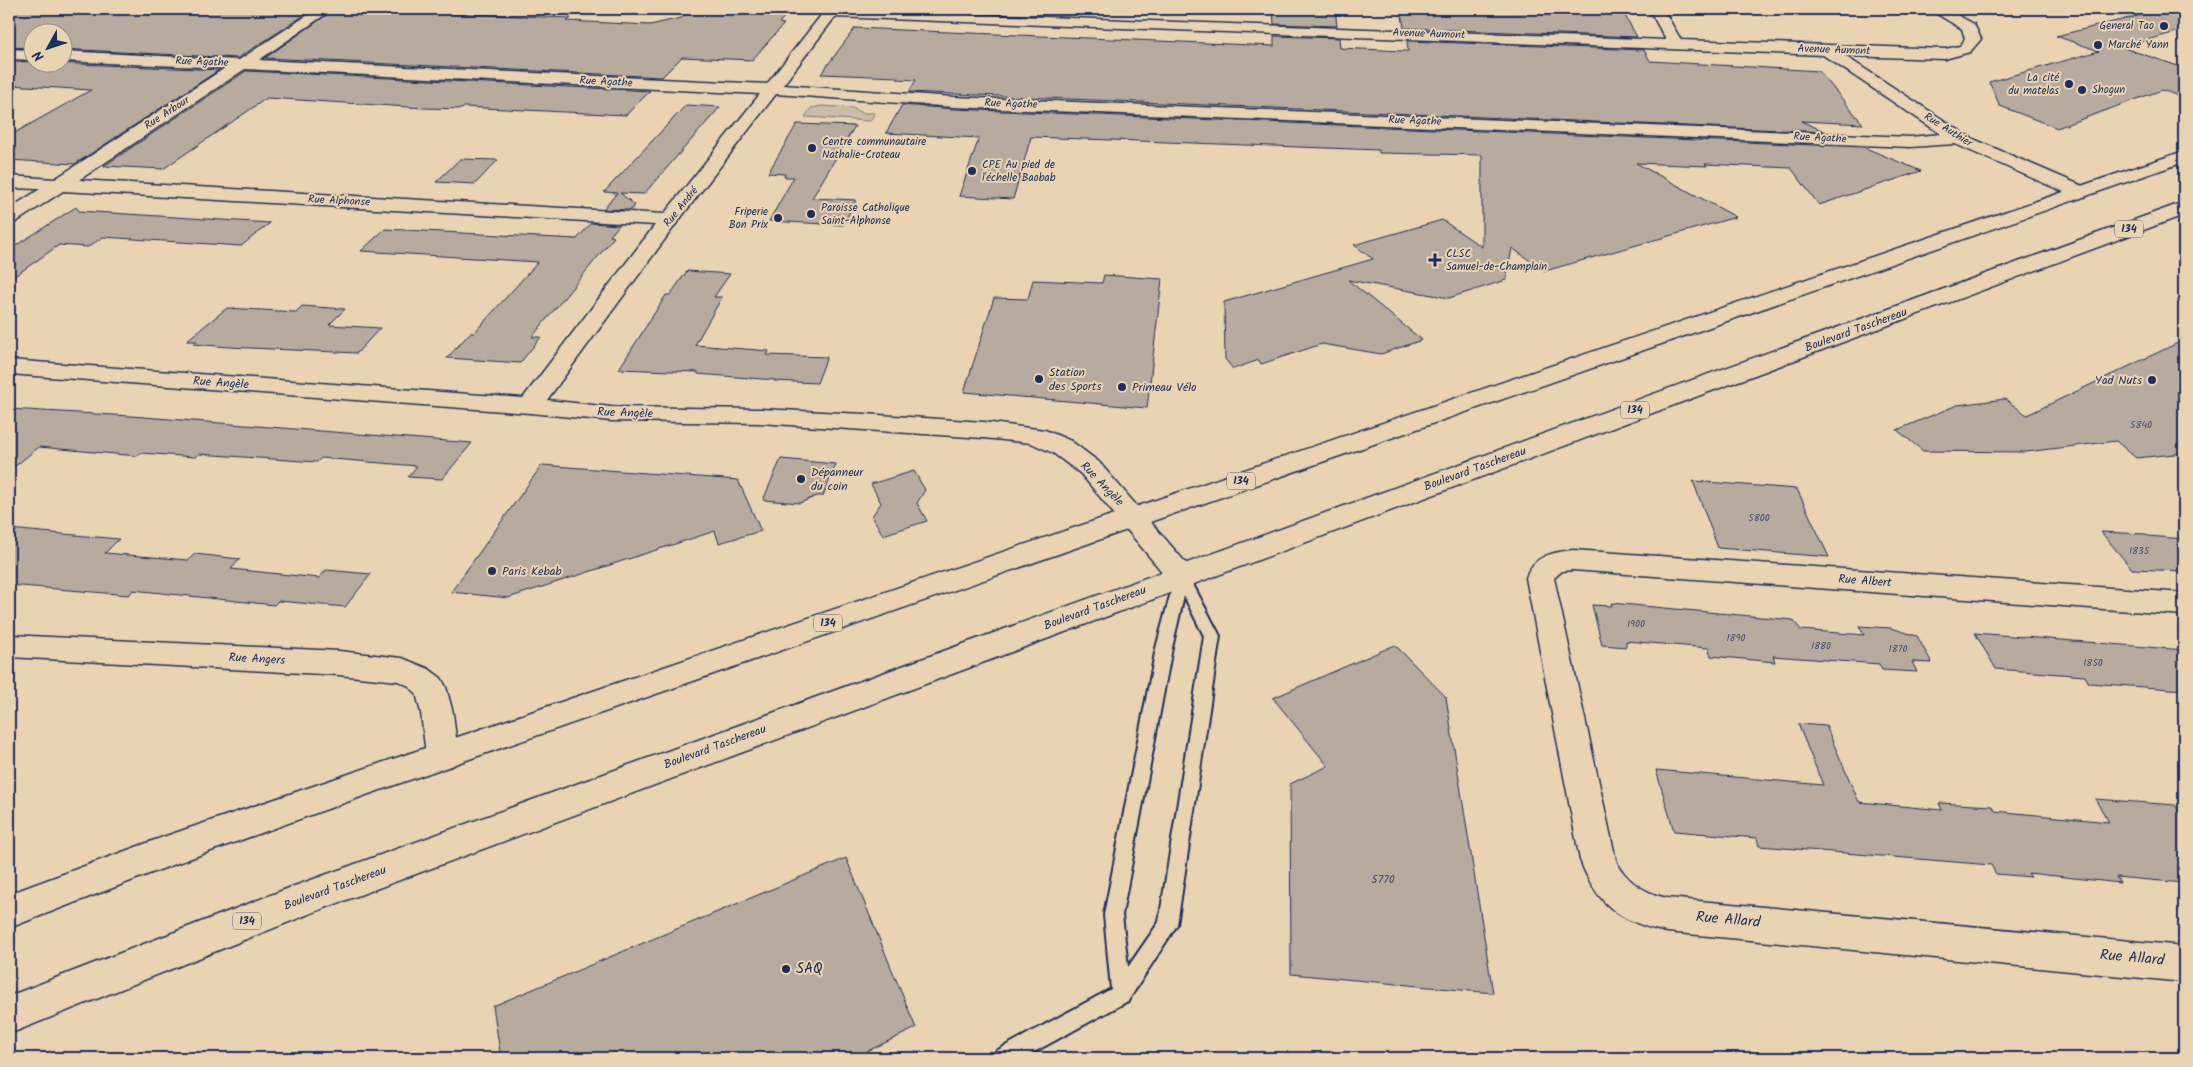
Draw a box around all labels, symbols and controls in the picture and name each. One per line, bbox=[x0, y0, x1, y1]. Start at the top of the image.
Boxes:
place label: General Tao bbox=[2100, 17, 2154, 35]
marker: General Tao bbox=[2158, 20, 2170, 32]
north arrow bbox=[22, 22, 72, 72]
street label: Avenue Aumont bbox=[1392, 24, 1466, 44]
place label: Marché Yann bbox=[2108, 36, 2169, 54]
marker: Marché Yann bbox=[2092, 39, 2104, 51]
street label: Avenue Aumont bbox=[1797, 40, 1871, 60]
text: N bbox=[27, 45, 50, 66]
street label: Rue Agathe bbox=[175, 52, 229, 72]
place label: La cité du matelas bbox=[2008, 69, 2060, 100]
street label: Rue Agathe bbox=[579, 72, 633, 92]
marker: La cité du matelas bbox=[2063, 78, 2075, 90]
place label: Shogun bbox=[2092, 81, 2125, 99]
marker: Shogun bbox=[2076, 84, 2088, 96]
street label: Rue Arbour bbox=[141, 91, 194, 134]
street label: Rue Agathe bbox=[984, 94, 1038, 114]
street label: Rue Authier bbox=[1920, 108, 1977, 153]
street label: Rue Agathe bbox=[1388, 111, 1442, 131]
street label: Rue Agathe bbox=[1793, 128, 1847, 148]
place label: Centre communautaire Nathalie-Croteau bbox=[822, 133, 926, 164]
marker: Centre communautaire Nathalie-Croteau bbox=[806, 142, 818, 154]
place label: CPE Au pied de l'échelle Baobab bbox=[982, 156, 1056, 187]
marker: CPE Au pied de l'échelle Baobab bbox=[966, 165, 978, 177]
street label: Rue André bbox=[659, 182, 704, 231]
street label: Rue Alphonse bbox=[308, 190, 371, 212]
place label: Paroisse Catholique Saint-Alphonse bbox=[821, 199, 910, 230]
place label: Friperie Bon Prix bbox=[729, 203, 768, 234]
marker: Paroisse Catholique Saint-Alphonse bbox=[805, 208, 817, 220]
marker: Friperie Bon Prix bbox=[772, 212, 784, 224]
road number: 134 bbox=[2115, 220, 2143, 238]
place label: CLSC Samuel-de-Champlain bbox=[1446, 245, 1547, 276]
marker: CLSC Samuel-de-Champlain bbox=[1428, 253, 1442, 267]
street label: Boulevard Taschereau bbox=[1802, 303, 1910, 357]
place label: Station des Sports bbox=[1049, 363, 1102, 396]
place label: Yad Nuts bbox=[2095, 371, 2142, 390]
street label: Rue Angèle bbox=[192, 372, 250, 394]
marker: Station des Sports bbox=[1033, 373, 1045, 385]
marker: Yad Nuts bbox=[2146, 374, 2158, 386]
place label: Primeau Vélo bbox=[1132, 378, 1197, 397]
marker: Primeau Vélo bbox=[1116, 381, 1128, 393]
road number: 134 bbox=[1621, 402, 1649, 418]
street label: Rue Angèle bbox=[597, 403, 654, 423]
house number: 5840 bbox=[2130, 417, 2152, 433]
street label: Boulevard Taschereau bbox=[1421, 442, 1529, 496]
street label: Rue Angèle bbox=[1076, 457, 1129, 511]
place label: Dépanneur du coin bbox=[811, 463, 864, 496]
road number: 134 bbox=[1227, 472, 1255, 490]
marker: Dépanneur du coin bbox=[795, 473, 807, 485]
house number: 5800 bbox=[1748, 510, 1770, 526]
house number: 1835 bbox=[2129, 543, 2150, 559]
place label: Paris Kebab bbox=[502, 562, 562, 581]
marker: Paris Kebab bbox=[486, 565, 498, 577]
street label: Rue Albert bbox=[1838, 570, 1893, 592]
street label: Boulevard Taschereau bbox=[1041, 581, 1149, 635]
road number: 134 bbox=[814, 614, 842, 632]
house number: 1900 bbox=[1627, 616, 1645, 632]
house number: 1890 bbox=[1726, 630, 1746, 646]
house number: 1880 bbox=[1811, 638, 1831, 654]
house number: 1870 bbox=[1889, 641, 1907, 657]
street label: Rue Angers bbox=[228, 648, 286, 670]
house number: 1850 bbox=[2083, 655, 2103, 671]
street label: Boulevard Taschereau bbox=[661, 720, 769, 774]
street label: Boulevard Taschereau bbox=[281, 861, 389, 915]
house number: 5770 bbox=[1371, 870, 1395, 889]
street label: Rue Allard bbox=[1695, 905, 1762, 935]
road number: 134 bbox=[233, 912, 261, 929]
street label: Rue Allard bbox=[2099, 943, 2166, 973]
place label: SAQ bbox=[796, 957, 823, 981]
marker: SAQ bbox=[780, 963, 792, 975]

